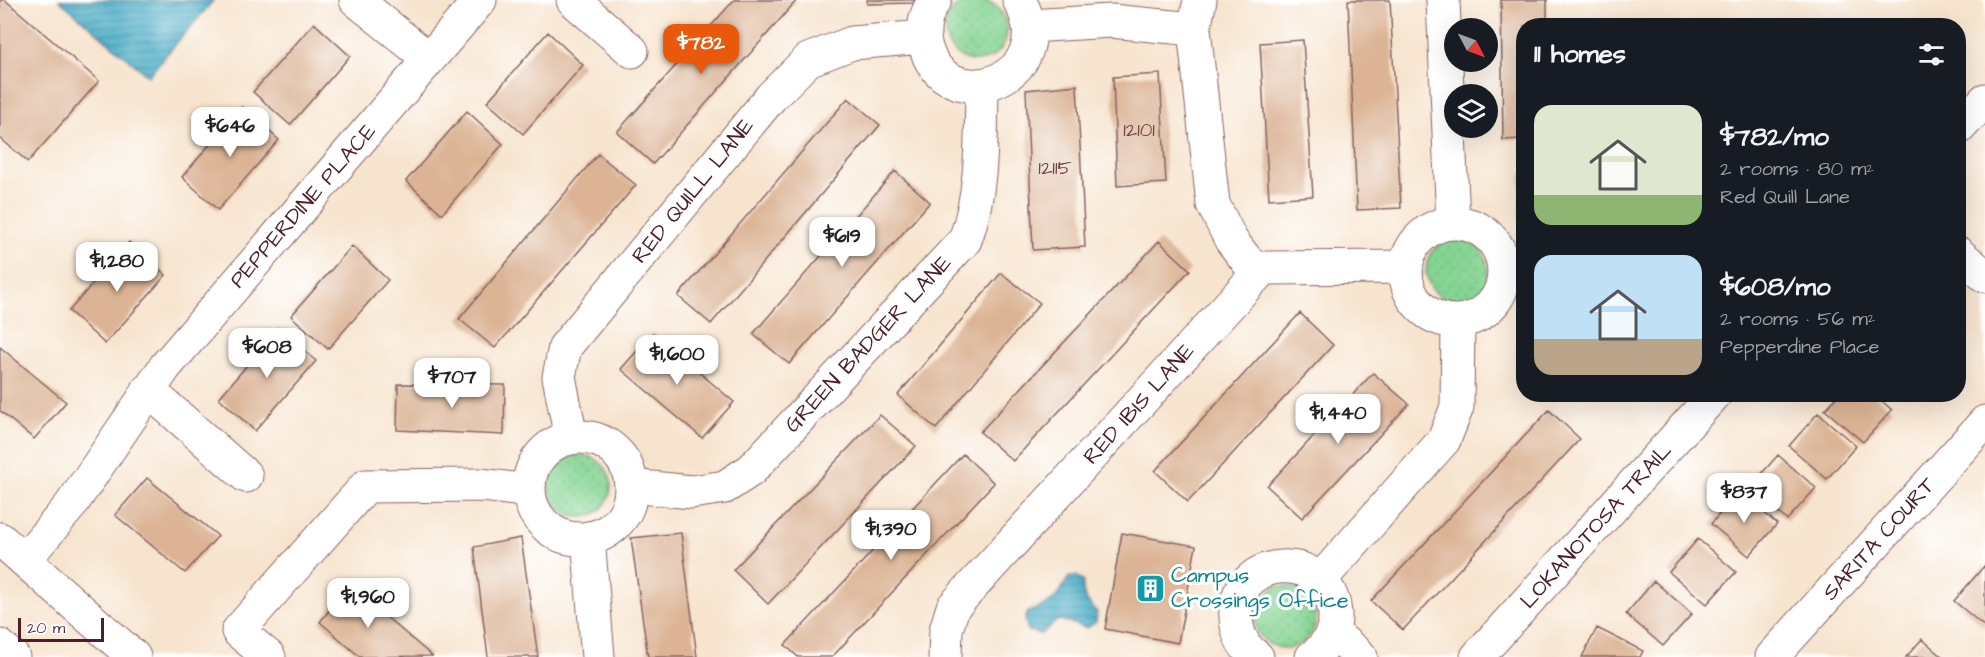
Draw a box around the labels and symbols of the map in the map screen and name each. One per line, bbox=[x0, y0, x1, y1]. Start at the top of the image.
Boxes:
north arrow bbox=[1444, 18, 1498, 72]
pin: $782 bbox=[665, 24, 737, 75]
pin: $646 bbox=[194, 107, 266, 158]
street label: RED QUILL LANE bbox=[625, 112, 761, 270]
house number: 12101 bbox=[1123, 116, 1155, 144]
street label: PEPPERDINE PLACE bbox=[223, 117, 383, 295]
house number: 12115 bbox=[1038, 154, 1072, 182]
pin: $619 bbox=[806, 217, 878, 268]
pin: $1,280 bbox=[68, 242, 166, 293]
street label: GREEN BADGER LANE bbox=[777, 248, 959, 440]
pin: $608 bbox=[231, 328, 303, 379]
pin: $1,600 bbox=[628, 335, 726, 386]
street label: RED IBIS LANE bbox=[1076, 337, 1202, 471]
pin: $707 bbox=[416, 358, 488, 409]
pin: $1,440 bbox=[1289, 394, 1387, 445]
street label: LOKANOTOSA TRAIL bbox=[1513, 436, 1679, 616]
street label: SARITA COURT bbox=[1815, 470, 1943, 607]
pin: $837 bbox=[1708, 473, 1780, 524]
pin: $1,390 bbox=[842, 510, 940, 561]
place label: Campus Crossings Office bbox=[1171, 560, 1349, 617]
building icon: Campus Crossings Office bbox=[1134, 572, 1166, 604]
pin: $1,960 bbox=[319, 578, 417, 629]
scale bar bbox=[18, 615, 104, 642]

